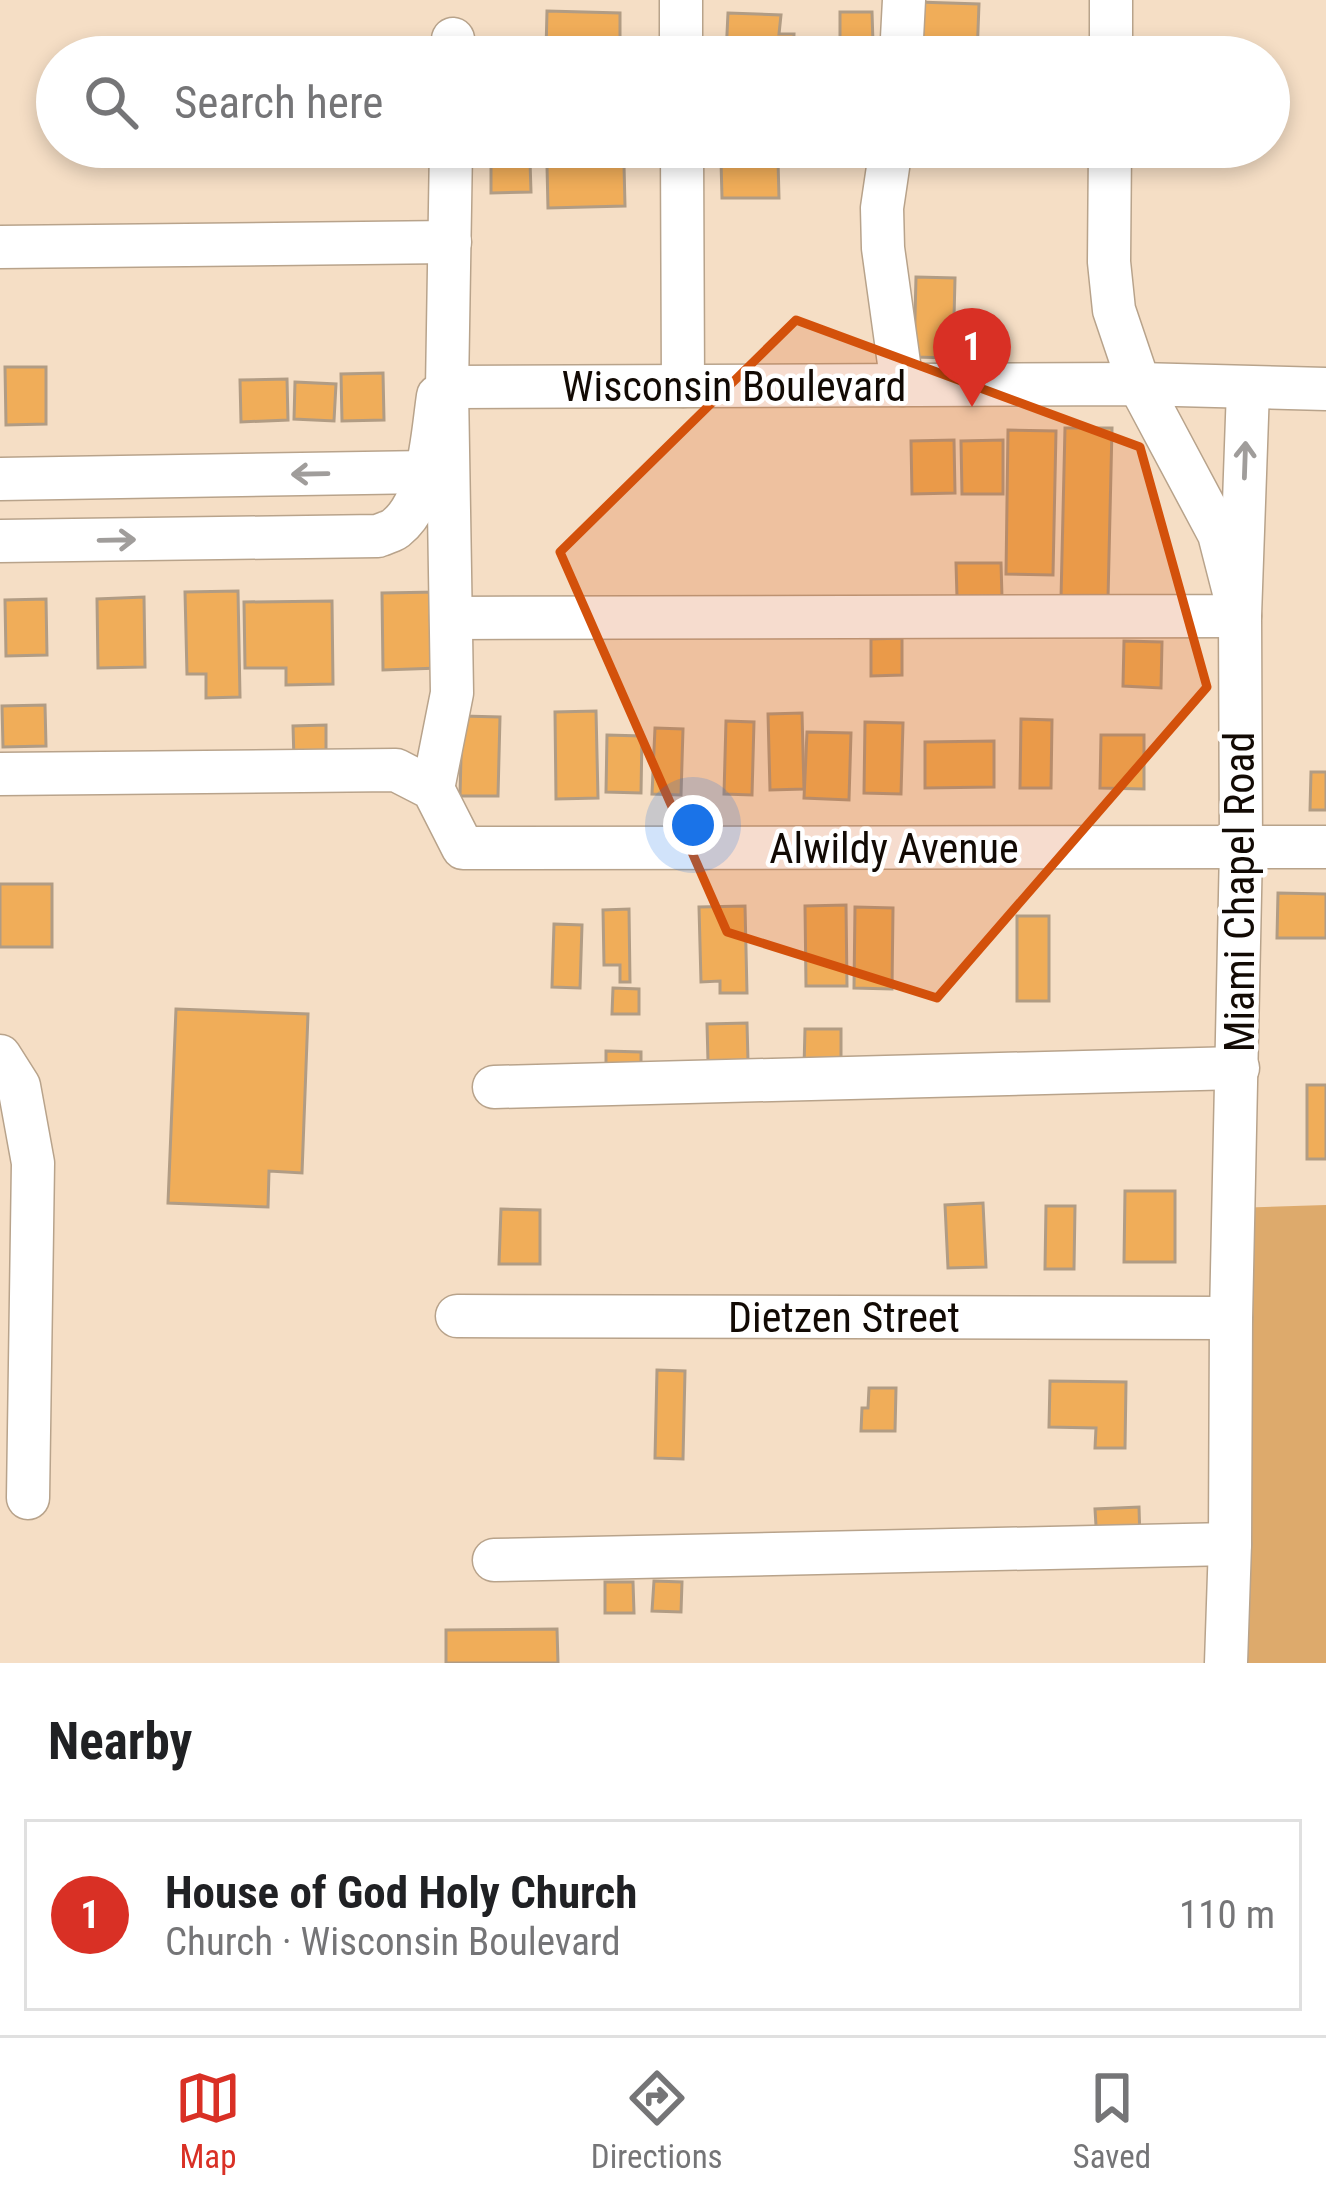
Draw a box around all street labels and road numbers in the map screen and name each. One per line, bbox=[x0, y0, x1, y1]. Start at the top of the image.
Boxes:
street label: Wisconsin Boulevard bbox=[562, 362, 906, 411]
street label: Miami Chapel Road bbox=[1215, 732, 1264, 1052]
street label: Alwildy Avenue bbox=[769, 824, 1019, 873]
street label: Dietzen Street bbox=[728, 1293, 960, 1342]

